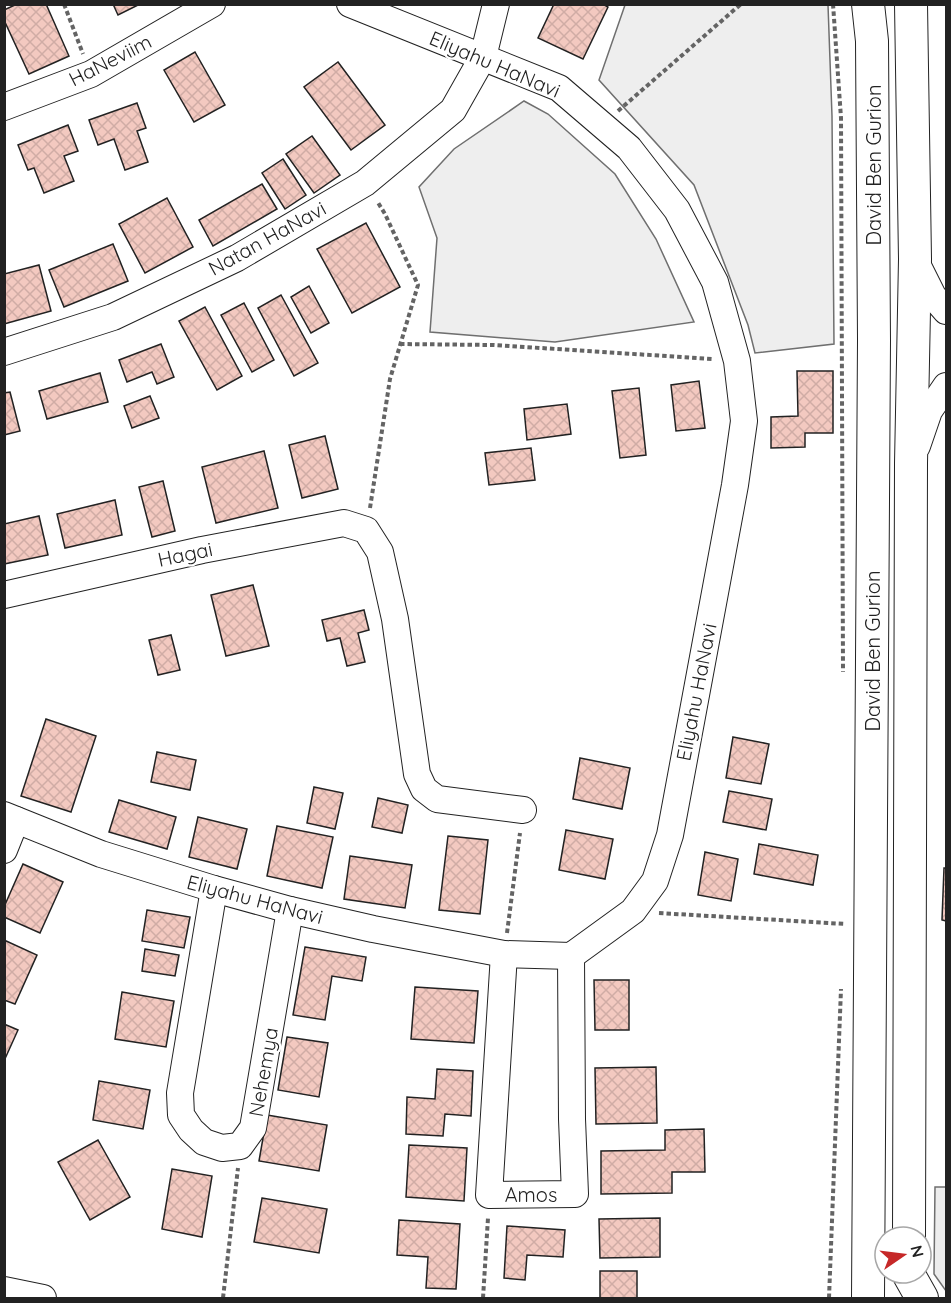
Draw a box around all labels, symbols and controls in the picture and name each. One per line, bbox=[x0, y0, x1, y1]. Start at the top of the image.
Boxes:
street label: Eliyahu HaNavi bbox=[426, 25, 564, 103]
street label: HaNeviim bbox=[64, 29, 156, 91]
street label: David Ben Gurion bbox=[861, 85, 886, 245]
street label: Natan HaNavi bbox=[204, 195, 330, 281]
street label: Hagai bbox=[155, 536, 215, 572]
street label: David Ben Gurion bbox=[860, 571, 885, 731]
street label: Eliyahu HaNavi bbox=[670, 621, 722, 763]
street label: Eliyahu HaNavi bbox=[184, 869, 326, 929]
street label: Nehemya bbox=[243, 1025, 283, 1119]
street label: Amos bbox=[505, 1182, 557, 1207]
north arrow bbox=[873, 1225, 933, 1285]
text: N bbox=[906, 1243, 929, 1259]

